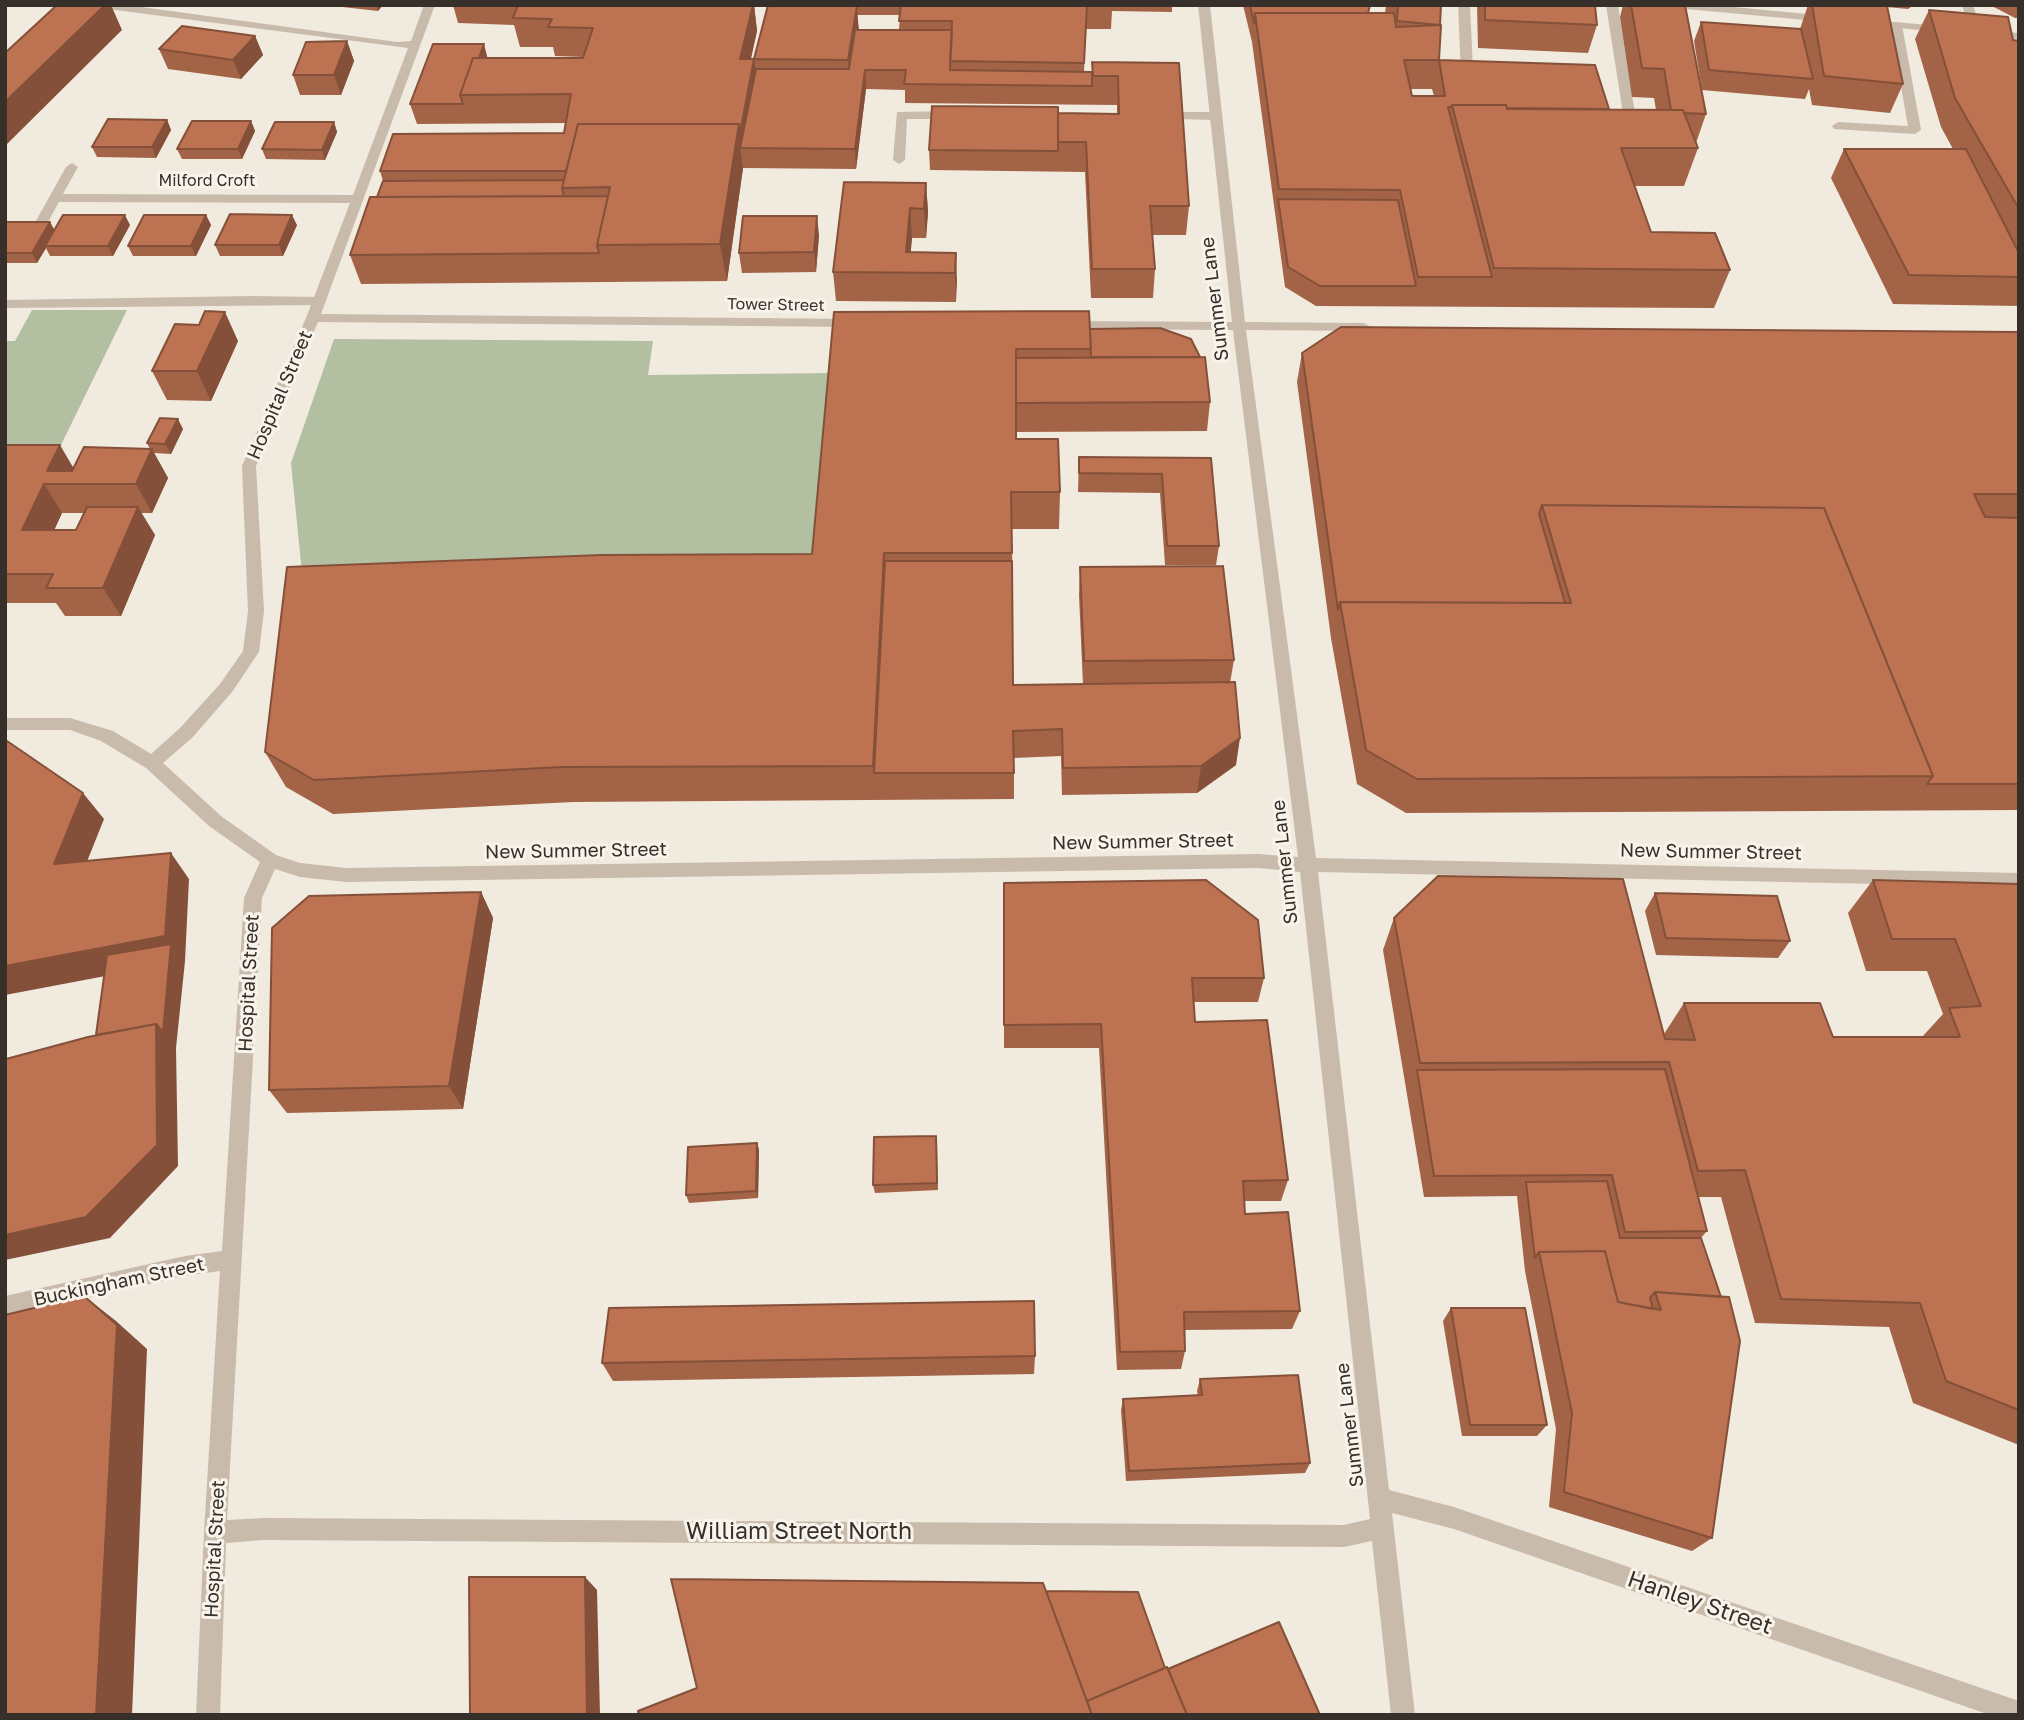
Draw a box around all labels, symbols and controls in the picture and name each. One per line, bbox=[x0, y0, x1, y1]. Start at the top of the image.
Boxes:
street label: Milford Croft bbox=[159, 171, 255, 191]
street label: Summer Lane bbox=[1196, 236, 1234, 362]
street label: Tower Street bbox=[727, 295, 825, 315]
street label: Hospital Street bbox=[243, 327, 317, 463]
street label: Summer Lane bbox=[1267, 799, 1303, 925]
street label: New Summer Street bbox=[1052, 829, 1234, 855]
street label: New Summer Street bbox=[485, 838, 667, 864]
street label: New Summer Street bbox=[1620, 839, 1802, 865]
street label: Hospital Street bbox=[234, 913, 264, 1053]
street label: Buckingham Street bbox=[32, 1253, 206, 1311]
street label: Summer Lane bbox=[1331, 1362, 1369, 1488]
street label: Hospital Street bbox=[200, 1479, 230, 1619]
street label: William Street North bbox=[686, 1518, 912, 1546]
street label: Hanley Street bbox=[1624, 1565, 1776, 1641]

